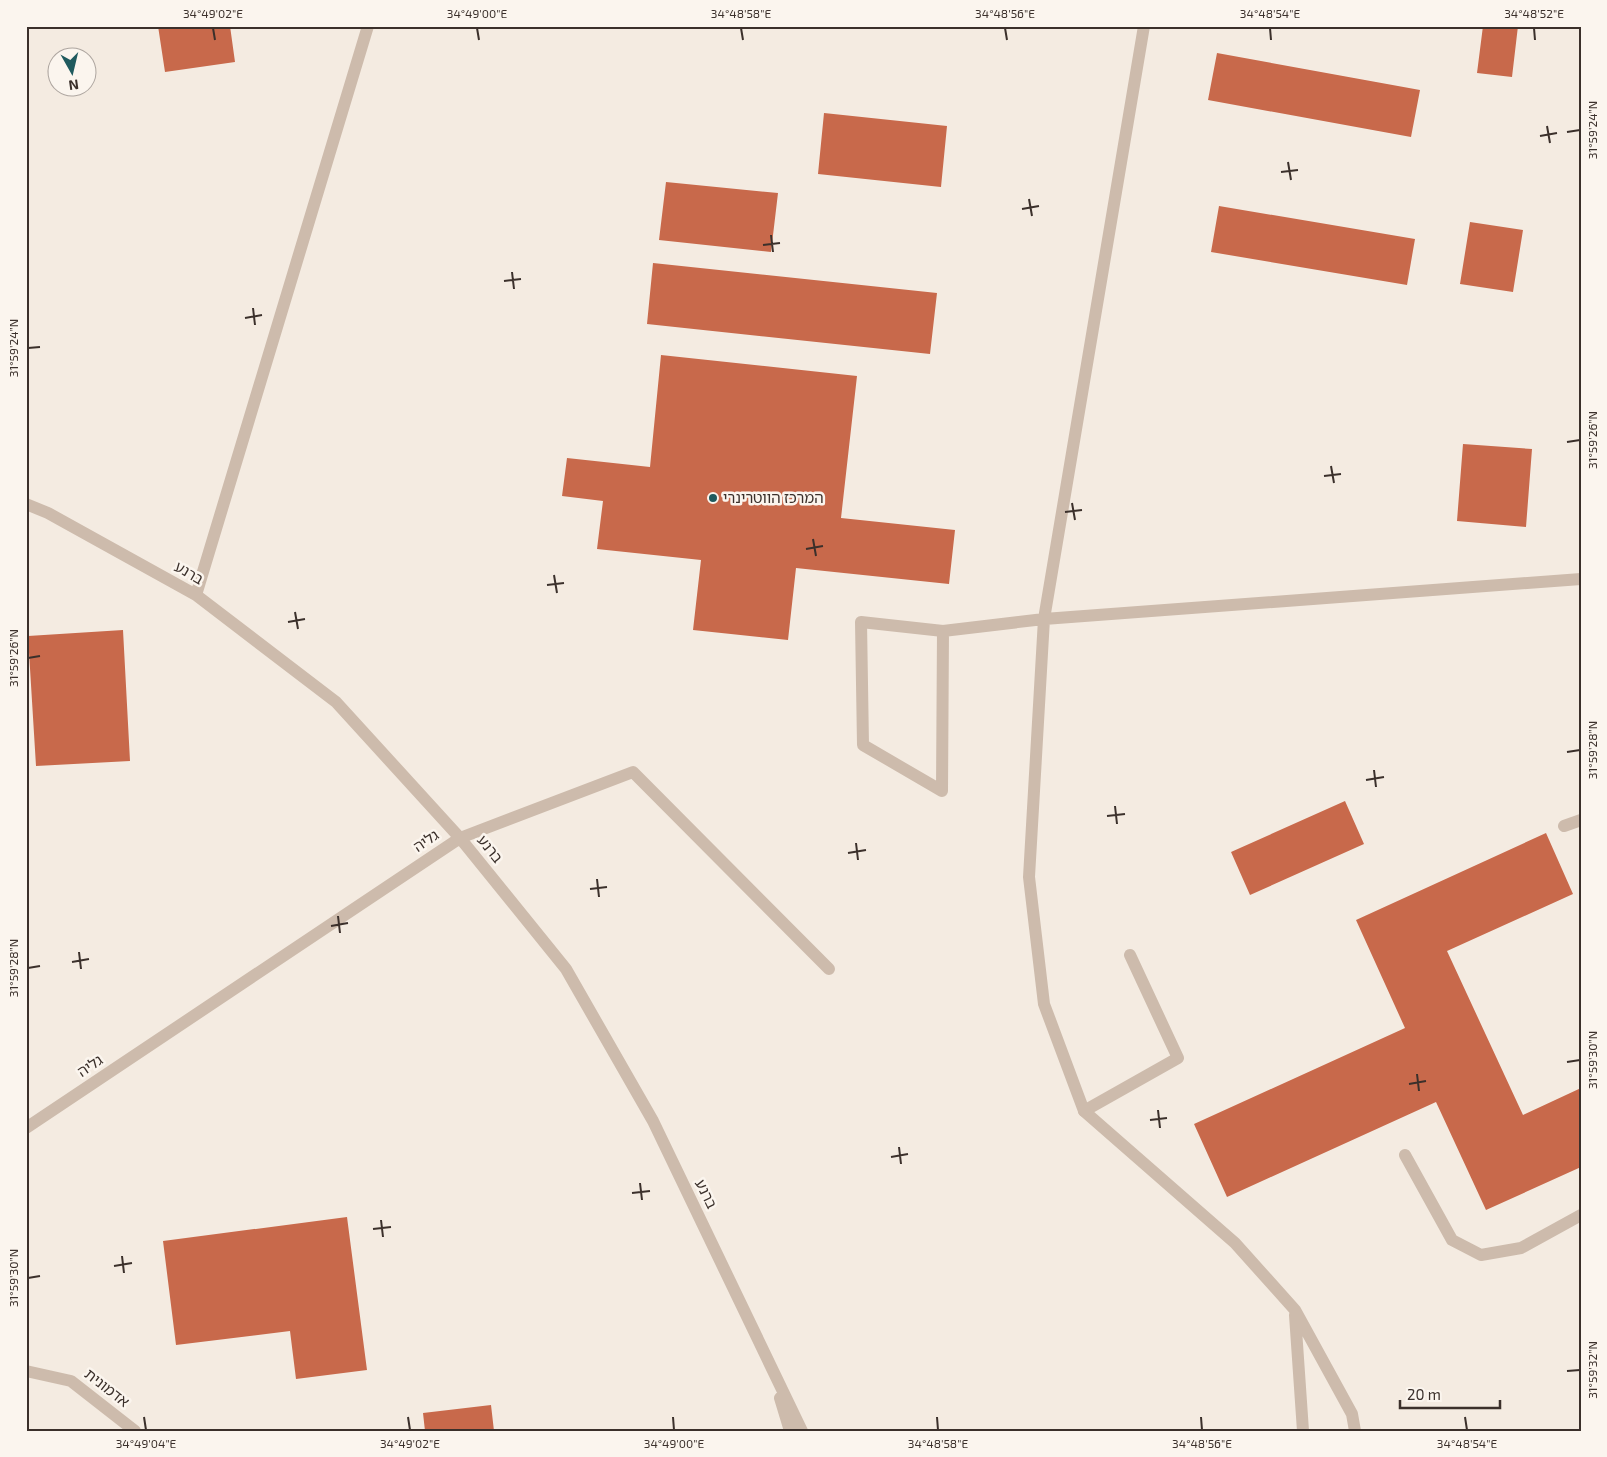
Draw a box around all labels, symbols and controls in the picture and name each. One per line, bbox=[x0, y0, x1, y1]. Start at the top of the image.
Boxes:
text: 34°49'02"E bbox=[183, 6, 243, 20]
text: 34°49'00"E bbox=[447, 6, 508, 20]
text: 34°48'58"E bbox=[711, 6, 771, 20]
text: 34°48'56"E bbox=[975, 6, 1035, 20]
text: 34°48'54"E bbox=[1240, 6, 1300, 20]
text: 34°48'52"E bbox=[1504, 6, 1564, 20]
north arrow bbox=[48, 48, 98, 98]
text: N bbox=[68, 76, 80, 94]
text: 31°59'24"N bbox=[1585, 101, 1599, 159]
text: 31°59'24"N bbox=[6, 319, 20, 377]
text: 31°59'26"N bbox=[1585, 411, 1599, 469]
place label: המרכז הווטרינרי bbox=[723, 488, 824, 506]
marker: המרכז הווטרינרי bbox=[707, 492, 719, 504]
street label: ברנע bbox=[172, 557, 208, 588]
text: 31°59'26"N bbox=[6, 629, 20, 687]
text: 31°59'28"N bbox=[1585, 721, 1599, 779]
street label: גליה bbox=[409, 825, 442, 855]
street label: ברנע bbox=[474, 831, 508, 866]
text: 31°59'28"N bbox=[6, 939, 20, 997]
text: 31°59'30"N bbox=[1585, 1031, 1599, 1089]
street label: גליה bbox=[73, 1050, 106, 1080]
street label: ברנע bbox=[692, 1176, 722, 1212]
text: 31°59'30"N bbox=[6, 1249, 20, 1307]
text: 31°59'32"N bbox=[1585, 1341, 1599, 1399]
street label: אדמונית bbox=[82, 1364, 134, 1410]
scale bar bbox=[1400, 1377, 1500, 1409]
text: 20 m bbox=[1407, 1385, 1441, 1403]
text: 34°49'04"E bbox=[116, 1436, 177, 1450]
text: 34°49'02"E bbox=[380, 1436, 440, 1450]
text: 34°49'00"E bbox=[644, 1436, 705, 1450]
text: 34°48'58"E bbox=[908, 1436, 968, 1450]
text: 34°48'56"E bbox=[1172, 1436, 1232, 1450]
text: 34°48'54"E bbox=[1437, 1436, 1497, 1450]

